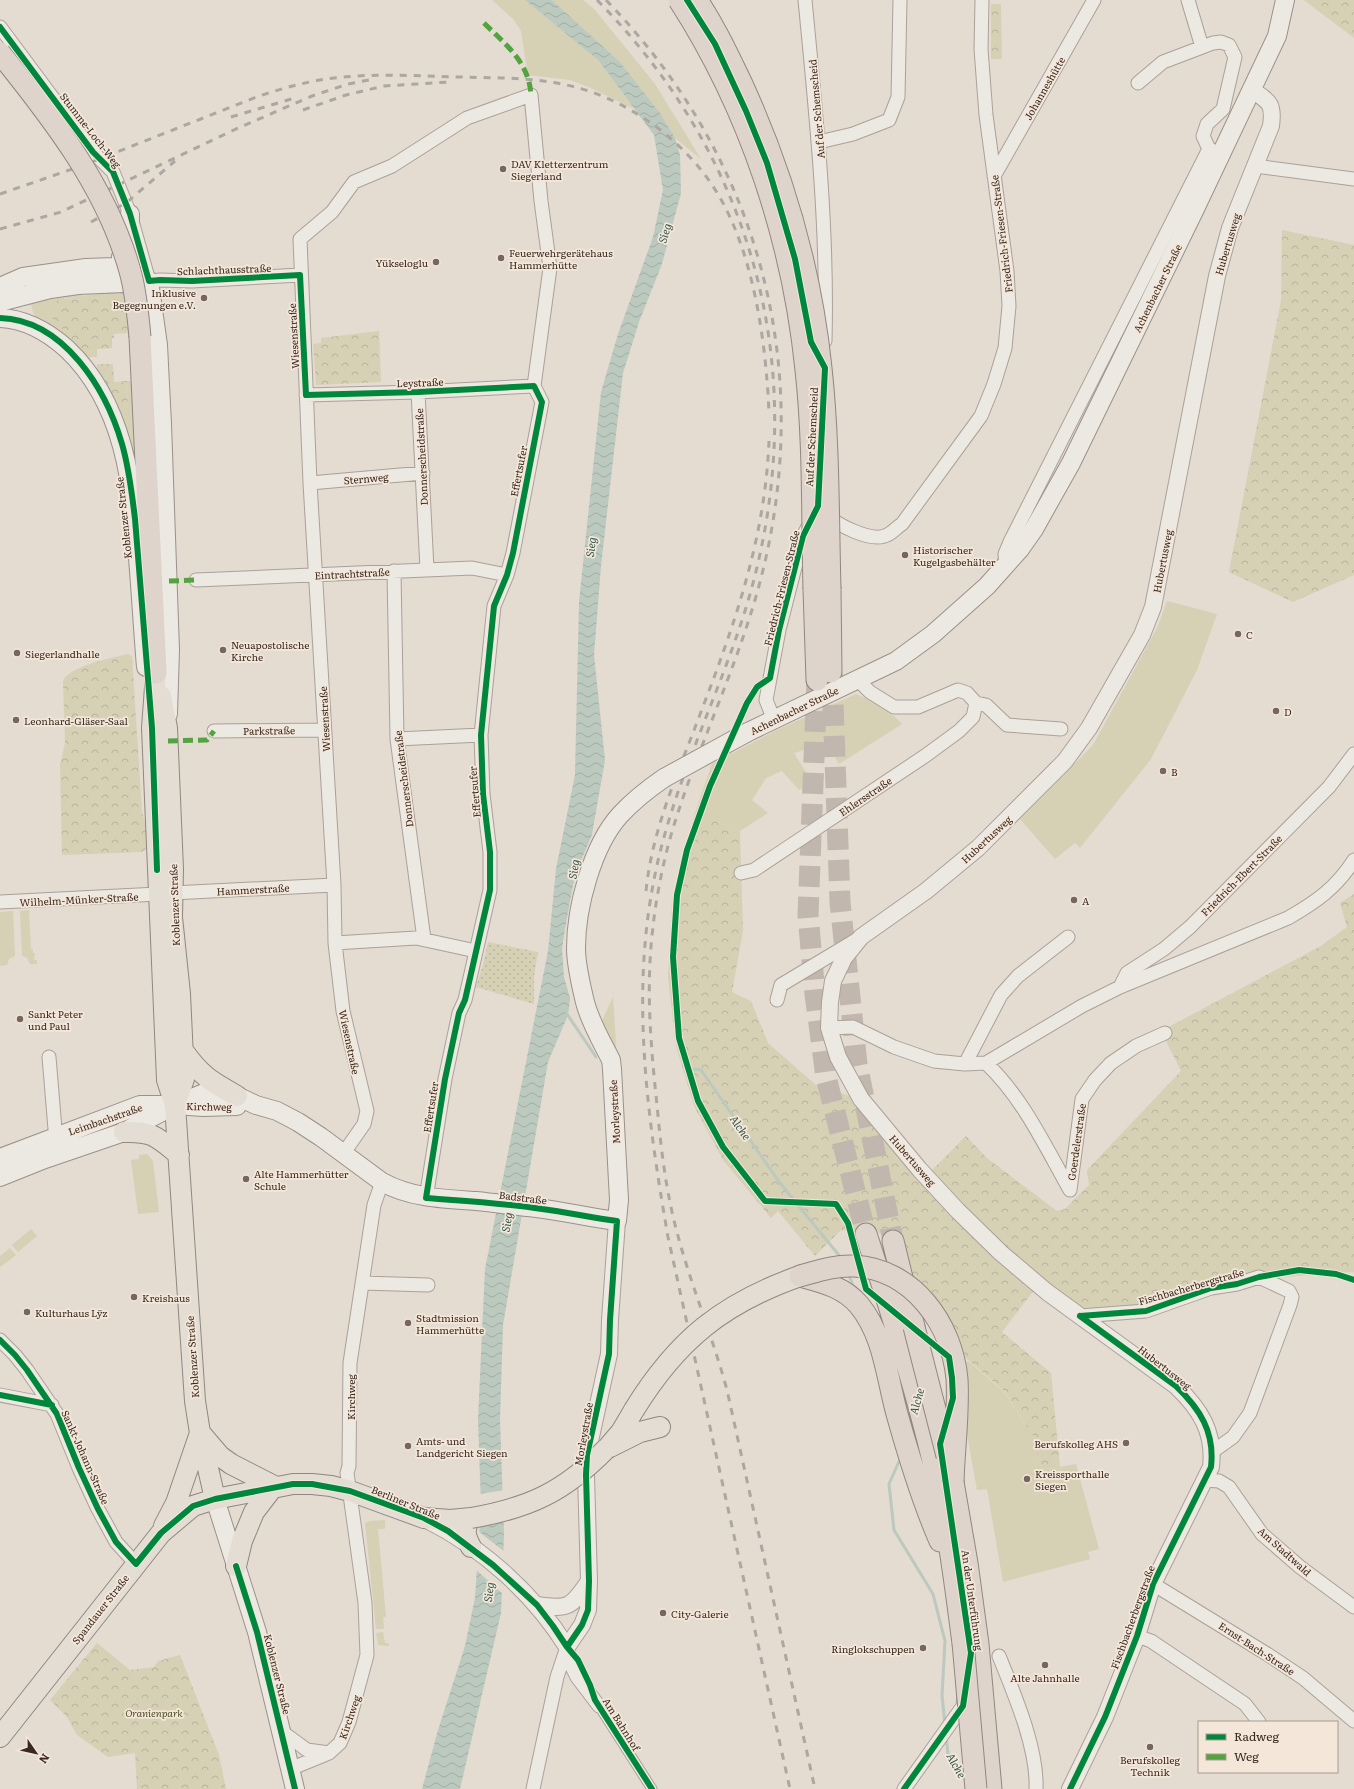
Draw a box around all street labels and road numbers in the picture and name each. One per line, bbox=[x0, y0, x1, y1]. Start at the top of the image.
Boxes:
street label: Johanneshütte bbox=[1020, 53, 1068, 123]
street label: Auf der Schemscheid bbox=[804, 59, 828, 159]
street label: Stumme-Loch-Weg bbox=[57, 89, 125, 171]
street label: Friedrich-Friesen-Straße bbox=[986, 174, 1016, 294]
street label: Hubertusweg bbox=[1210, 211, 1244, 277]
street label: Achenbacher Straße bbox=[1129, 241, 1185, 335]
street label: Schlachthausstraße bbox=[177, 260, 271, 278]
street label: Wiesenstraße bbox=[284, 303, 302, 369]
street label: Leystraße bbox=[396, 374, 444, 390]
street label: Auf der Schemscheid bbox=[801, 387, 821, 487]
street label: Donnerscheidstraße bbox=[411, 408, 431, 506]
street label: Effertsufer bbox=[506, 444, 530, 498]
street label: Sternweg bbox=[343, 469, 390, 487]
street label: Koblenzer Straße bbox=[111, 476, 135, 560]
street label: Hubertusweg bbox=[1149, 528, 1176, 594]
street label: Friedrich-Friesen-Straße bbox=[759, 529, 803, 647]
street label: Eintrachtstraße bbox=[314, 564, 390, 582]
street label: Achenbacher Straße bbox=[747, 682, 841, 738]
street label: Wiesenstraße bbox=[315, 686, 333, 752]
street label: Parkstraße bbox=[243, 722, 295, 738]
street label: Donnerscheidstraße bbox=[390, 730, 416, 828]
street label: Effertsufer bbox=[464, 765, 484, 818]
street label: Ehlersstraße bbox=[836, 773, 894, 819]
street label: Hubertusweg bbox=[957, 811, 1015, 866]
street label: Friedrich-Ebert-Straße bbox=[1197, 831, 1285, 919]
street label: Koblenzer Straße bbox=[165, 864, 183, 946]
street label: Hammerstraße bbox=[216, 880, 290, 898]
street label: Wilhelm-Münker-Straße bbox=[19, 888, 139, 910]
street label: Wiesenstraße bbox=[336, 1008, 364, 1076]
street label: Effertsufer bbox=[419, 1080, 441, 1134]
street label: Morleystraße bbox=[605, 1080, 623, 1144]
street label: Kirchweg bbox=[186, 1098, 232, 1114]
street label: Leimbachstraße bbox=[66, 1099, 144, 1139]
street label: Goerdelerstraße bbox=[1063, 1103, 1089, 1181]
street label: Hubertusweg bbox=[886, 1131, 940, 1189]
street label: Badstraße bbox=[498, 1187, 548, 1207]
street label: Fischbacherbergstraße bbox=[1136, 1264, 1246, 1308]
street label: Koblenzer Straße bbox=[182, 1315, 202, 1399]
street label: Hubertusweg bbox=[1135, 1341, 1195, 1393]
street label: Kirchweg bbox=[343, 1374, 358, 1420]
street label: Morleystraße bbox=[570, 1401, 596, 1467]
street label: Sankt-Johann-Straße bbox=[58, 1407, 114, 1507]
street label: Berliner Straße bbox=[369, 1481, 443, 1523]
street label: Am Stadtwald bbox=[1255, 1523, 1315, 1579]
street label: An der Unterführung bbox=[959, 1549, 988, 1652]
street label: Fischbacherbergstraße bbox=[1106, 1563, 1158, 1671]
street label: Spandauer Straße bbox=[68, 1571, 132, 1647]
street label: Ernst-Bach-Straße bbox=[1216, 1618, 1298, 1678]
street label: Koblenzer Straße bbox=[261, 1632, 295, 1716]
street label: Kirchweg bbox=[334, 1692, 364, 1741]
street label: Am Bahnhof bbox=[600, 1694, 645, 1754]

